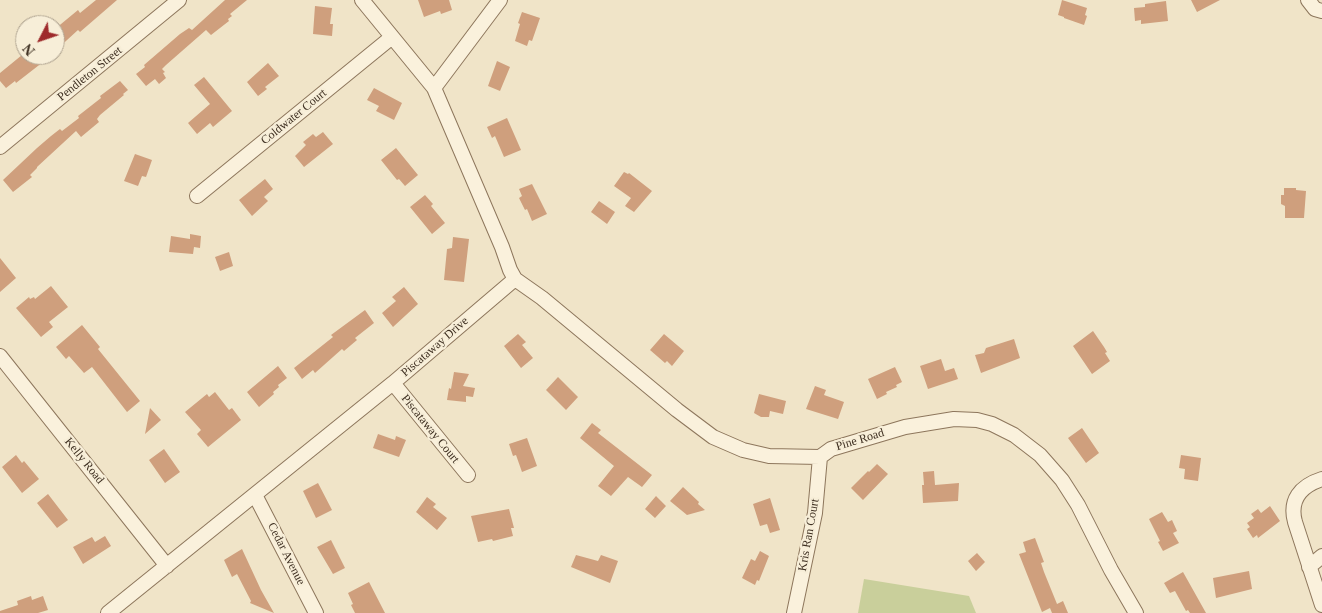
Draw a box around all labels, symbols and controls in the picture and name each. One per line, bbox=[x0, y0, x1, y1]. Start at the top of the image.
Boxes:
north arrow bbox=[15, 15, 65, 65]
text: N bbox=[20, 41, 38, 58]
street label: Pendleton Street bbox=[55, 44, 125, 104]
street label: Coldwater Court bbox=[258, 86, 330, 148]
street label: Piscataway Drive bbox=[398, 314, 472, 380]
street label: Piscataway Court bbox=[398, 392, 462, 466]
street label: Pine Road bbox=[834, 426, 886, 454]
street label: Kelly Road bbox=[61, 435, 107, 487]
street label: Kris Ran Court bbox=[796, 498, 822, 572]
street label: Cedar Avenue bbox=[264, 520, 308, 588]

